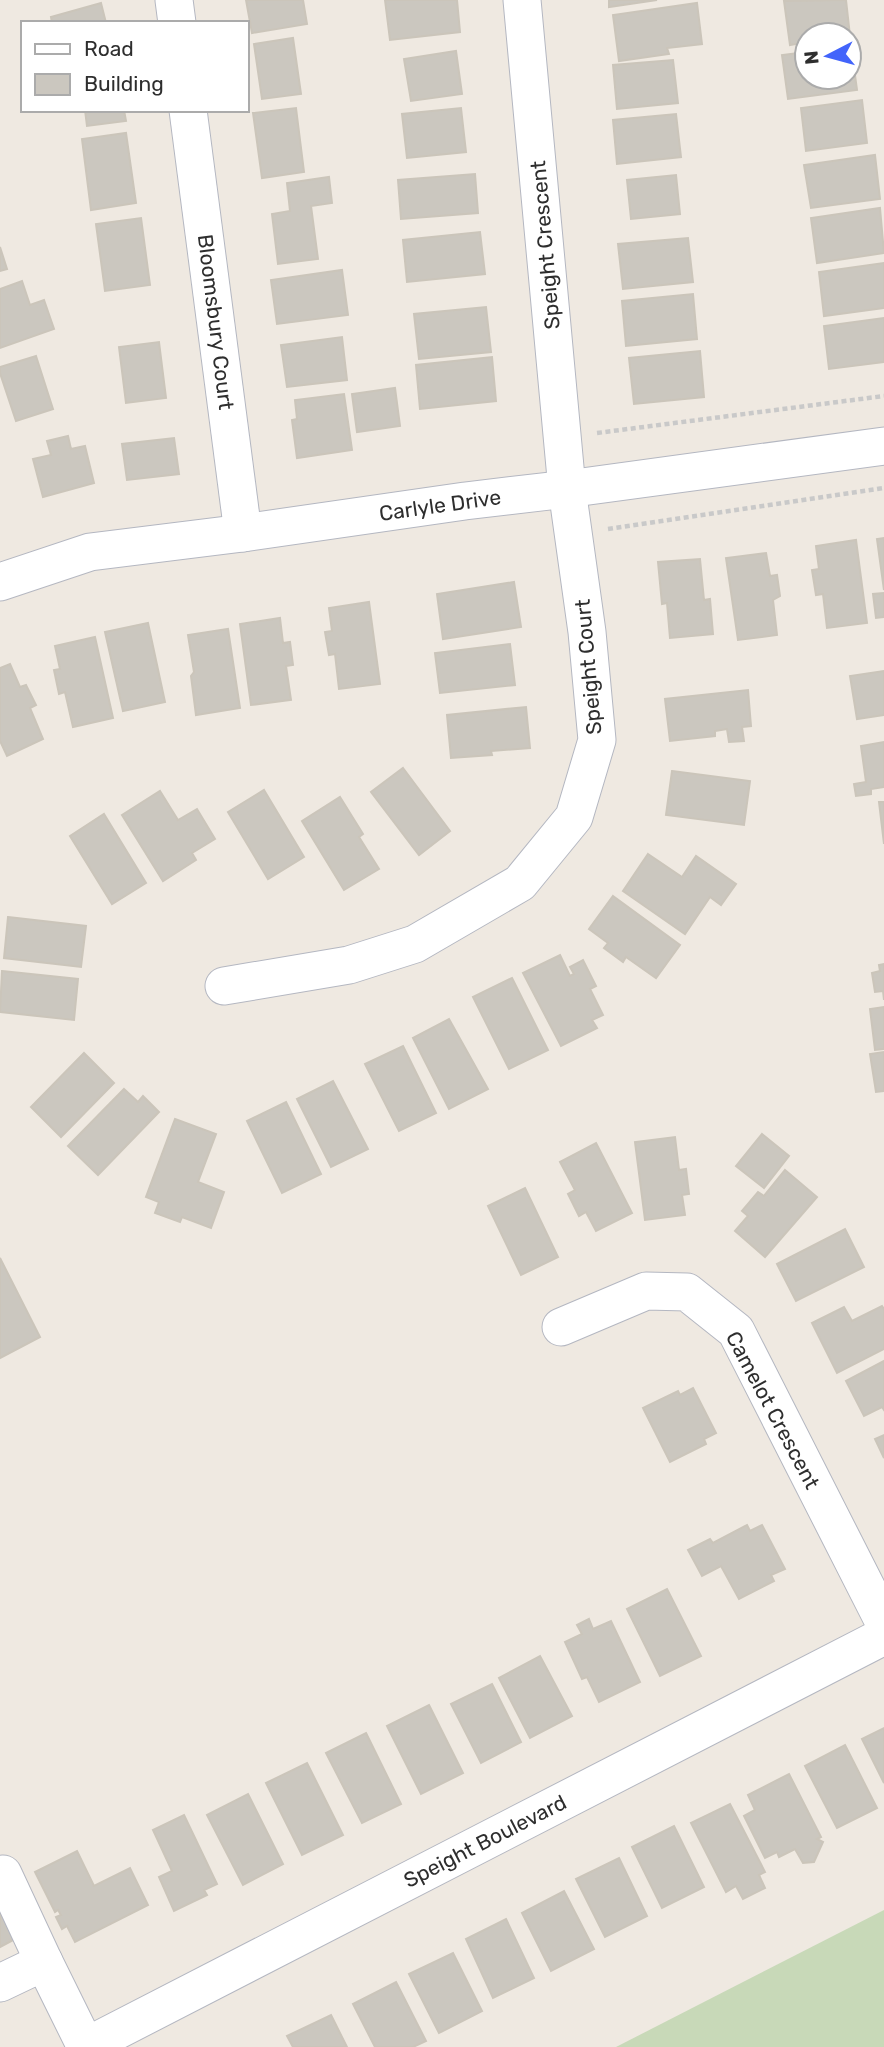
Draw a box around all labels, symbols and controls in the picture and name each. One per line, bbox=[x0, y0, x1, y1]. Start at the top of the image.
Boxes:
legend bbox=[21, 21, 248, 112]
north arrow bbox=[793, 21, 863, 91]
text: Road bbox=[84, 36, 134, 61]
text: N bbox=[799, 50, 824, 66]
text: Building bbox=[84, 71, 164, 96]
street label: Speight Crescent bbox=[525, 160, 565, 330]
street label: Bloomsbury Court bbox=[193, 233, 239, 411]
street label: Carlyle Drive bbox=[377, 484, 503, 526]
street label: Speight Court bbox=[570, 598, 606, 736]
street label: Camelot Crescent bbox=[721, 1327, 825, 1493]
street label: Speight Boulevard bbox=[399, 1789, 571, 1893]

